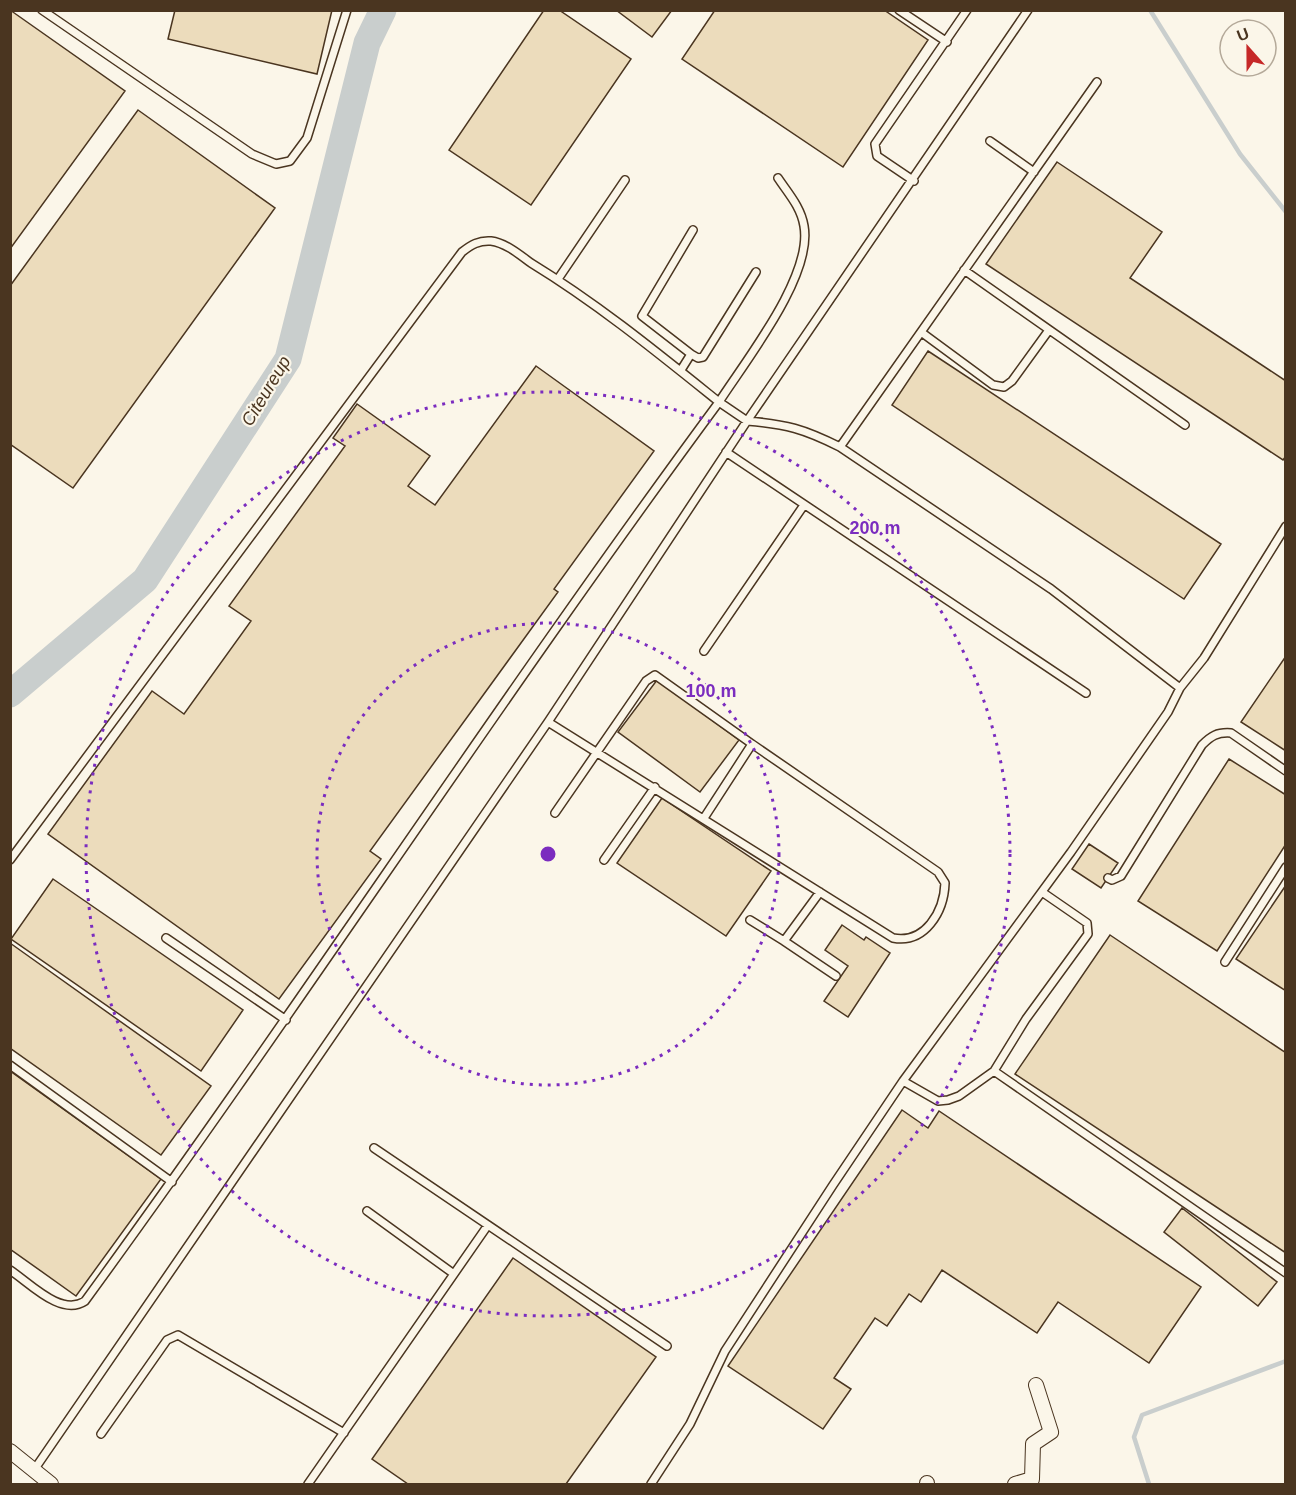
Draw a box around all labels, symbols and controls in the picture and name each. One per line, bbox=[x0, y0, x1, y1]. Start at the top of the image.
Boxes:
north arrow bbox=[1218, 18, 1278, 78]
text: U bbox=[1234, 24, 1251, 44]
water label: Citeureup bbox=[237, 352, 295, 430]
text: 200 m bbox=[849, 518, 901, 538]
text: 100 m bbox=[685, 681, 737, 701]
centre of rings bbox=[538, 844, 558, 864]

